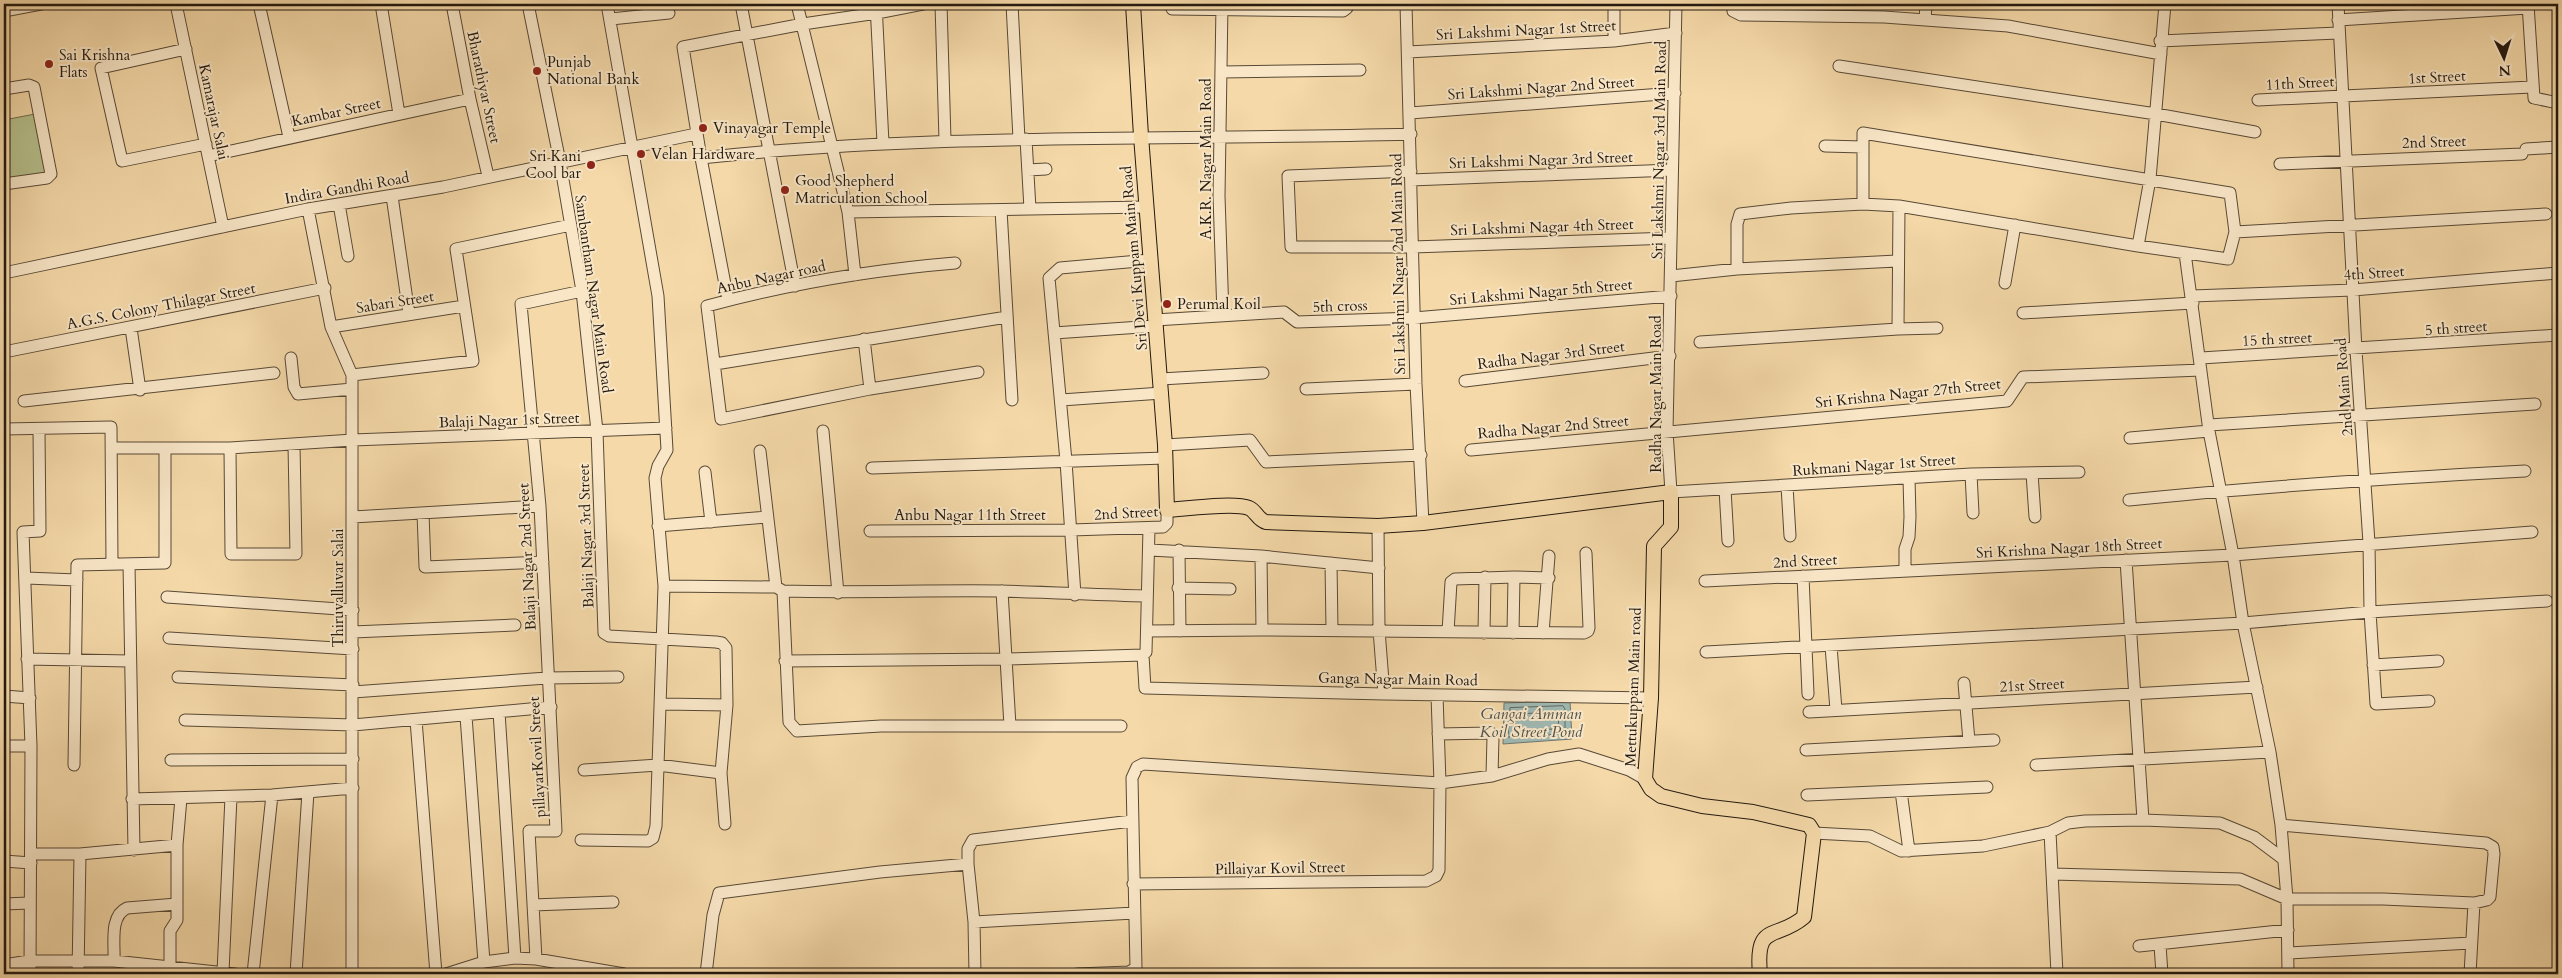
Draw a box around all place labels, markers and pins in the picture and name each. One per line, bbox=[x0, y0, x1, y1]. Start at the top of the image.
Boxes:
place label: Sai Krishna Flats bbox=[59, 45, 131, 82]
place label: Punjab National Bank bbox=[547, 52, 639, 89]
marker: Sai Krishna Flats bbox=[43, 58, 55, 70]
marker: Punjab National Bank bbox=[531, 65, 543, 77]
place label: Vinayagar Temple bbox=[713, 118, 831, 138]
marker: Vinayagar Temple bbox=[697, 122, 709, 134]
place label: Velan Hardware bbox=[651, 144, 755, 164]
place label: Sri Kani Cool bar bbox=[525, 146, 582, 183]
marker: Velan Hardware bbox=[635, 148, 647, 160]
marker: Sri Kani Cool bar bbox=[585, 159, 597, 171]
place label: Good Shepherd Matriculation School bbox=[795, 171, 928, 208]
marker: Good Shepherd Matriculation School bbox=[779, 184, 791, 196]
place label: Perumal Koil bbox=[1177, 294, 1261, 314]
marker: Perumal Koil bbox=[1161, 298, 1173, 310]

